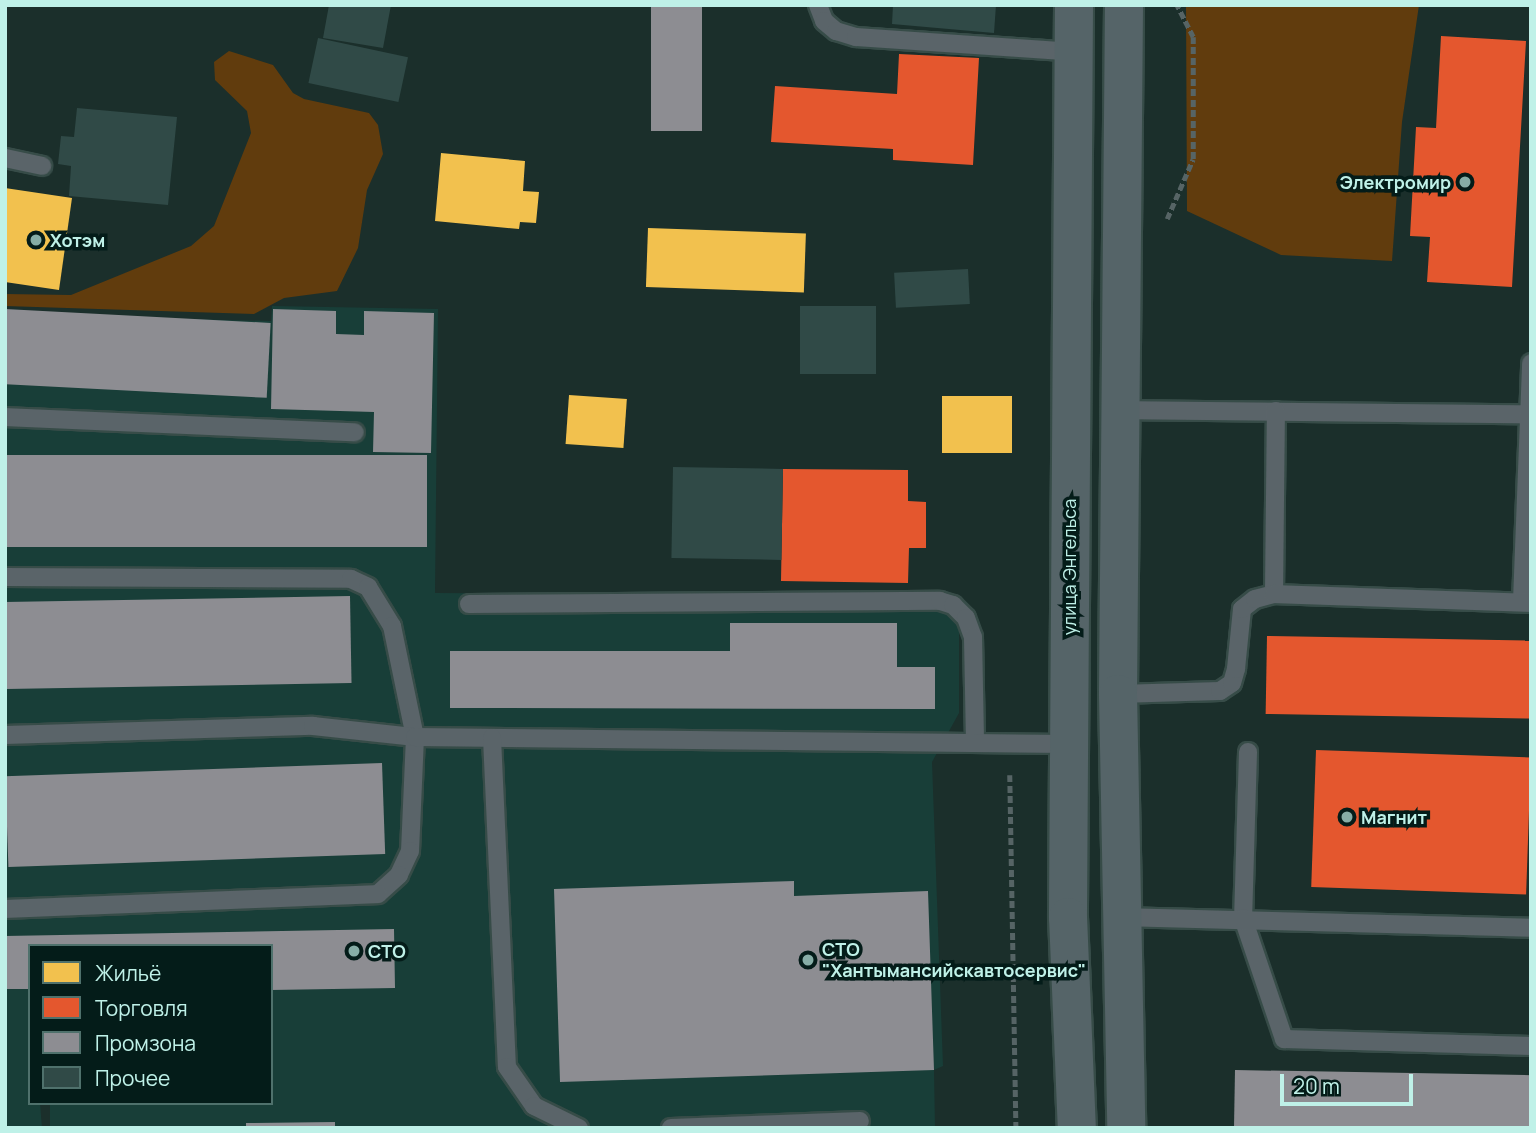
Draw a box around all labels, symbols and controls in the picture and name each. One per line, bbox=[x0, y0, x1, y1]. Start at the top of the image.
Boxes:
place label: Электромир bbox=[1340, 171, 1451, 193]
marker: Электромир bbox=[1457, 174, 1473, 190]
place label: Хотэм bbox=[50, 229, 105, 251]
marker: Хотэм bbox=[28, 232, 44, 248]
street label: улица Энгельса bbox=[1058, 499, 1080, 635]
place label: Магнит bbox=[1361, 806, 1427, 828]
marker: Магнит bbox=[1339, 809, 1355, 825]
place label: СТО "Хантымансийскавтосервис" bbox=[822, 939, 1086, 982]
place label: СТО bbox=[368, 940, 406, 962]
marker: СТО bbox=[346, 943, 362, 959]
legend bbox=[28, 944, 273, 1105]
marker: СТО "Хантымансийскавтосервис" bbox=[800, 952, 816, 968]
text: Жильё bbox=[95, 959, 161, 987]
text: Торговля bbox=[95, 994, 188, 1022]
text: Промзона bbox=[95, 1029, 196, 1057]
scale bar bbox=[1284, 1060, 1417, 1104]
text: Прочее bbox=[95, 1064, 170, 1092]
text: 20 m bbox=[1293, 1072, 1340, 1100]

